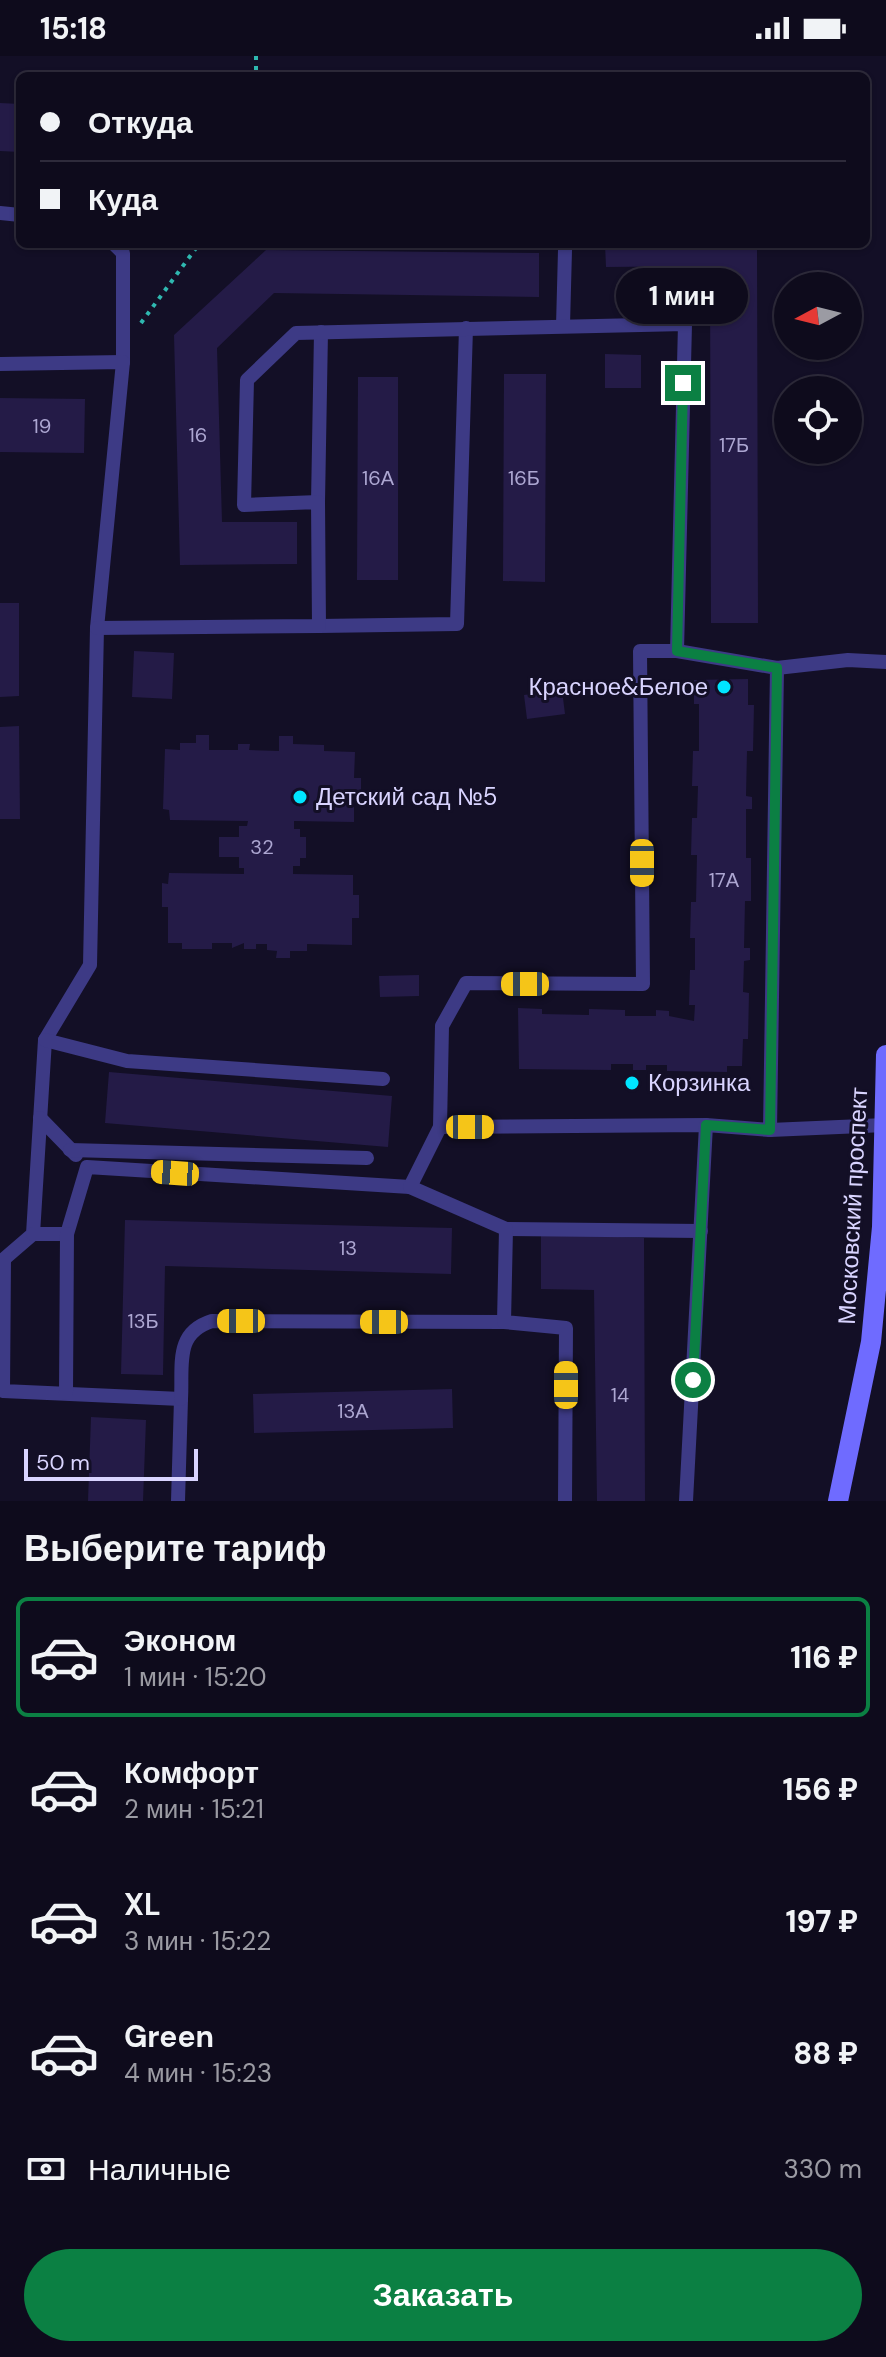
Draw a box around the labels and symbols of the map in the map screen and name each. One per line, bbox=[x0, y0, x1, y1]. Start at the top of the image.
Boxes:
callout: 1 мин bbox=[617, 267, 749, 323]
north arrow bbox=[774, 272, 862, 360]
route end bbox=[665, 365, 701, 401]
house number: 19 bbox=[33, 413, 51, 439]
house number: 16 bbox=[189, 422, 207, 448]
house number: 17Б bbox=[719, 432, 749, 458]
house number: 16А bbox=[362, 465, 395, 491]
house number: 16Б bbox=[508, 465, 540, 491]
place label: Красное&Белое bbox=[528, 671, 708, 702]
marker: Красное&Белое bbox=[715, 678, 733, 696]
place label: Детский сад №5 bbox=[316, 781, 497, 812]
marker: Детский сад №5 bbox=[291, 788, 309, 806]
house number: 32 bbox=[250, 834, 274, 860]
car bbox=[630, 839, 654, 887]
house number: 17А bbox=[709, 867, 740, 893]
car bbox=[501, 972, 549, 996]
place label: Корзинка bbox=[648, 1067, 751, 1098]
marker: Корзинка bbox=[623, 1074, 641, 1092]
street label: Московский проспект bbox=[831, 1086, 874, 1325]
car bbox=[446, 1115, 494, 1139]
car bbox=[150, 1159, 200, 1187]
house number: 13 bbox=[339, 1235, 357, 1261]
house number: 13Б bbox=[127, 1308, 159, 1334]
car bbox=[217, 1309, 265, 1333]
car bbox=[360, 1310, 408, 1334]
car bbox=[554, 1361, 578, 1409]
route start bbox=[675, 1362, 711, 1398]
house number: 14 bbox=[611, 1382, 629, 1408]
house number: 13А bbox=[337, 1398, 369, 1424]
scale bar bbox=[24, 1445, 198, 1481]

